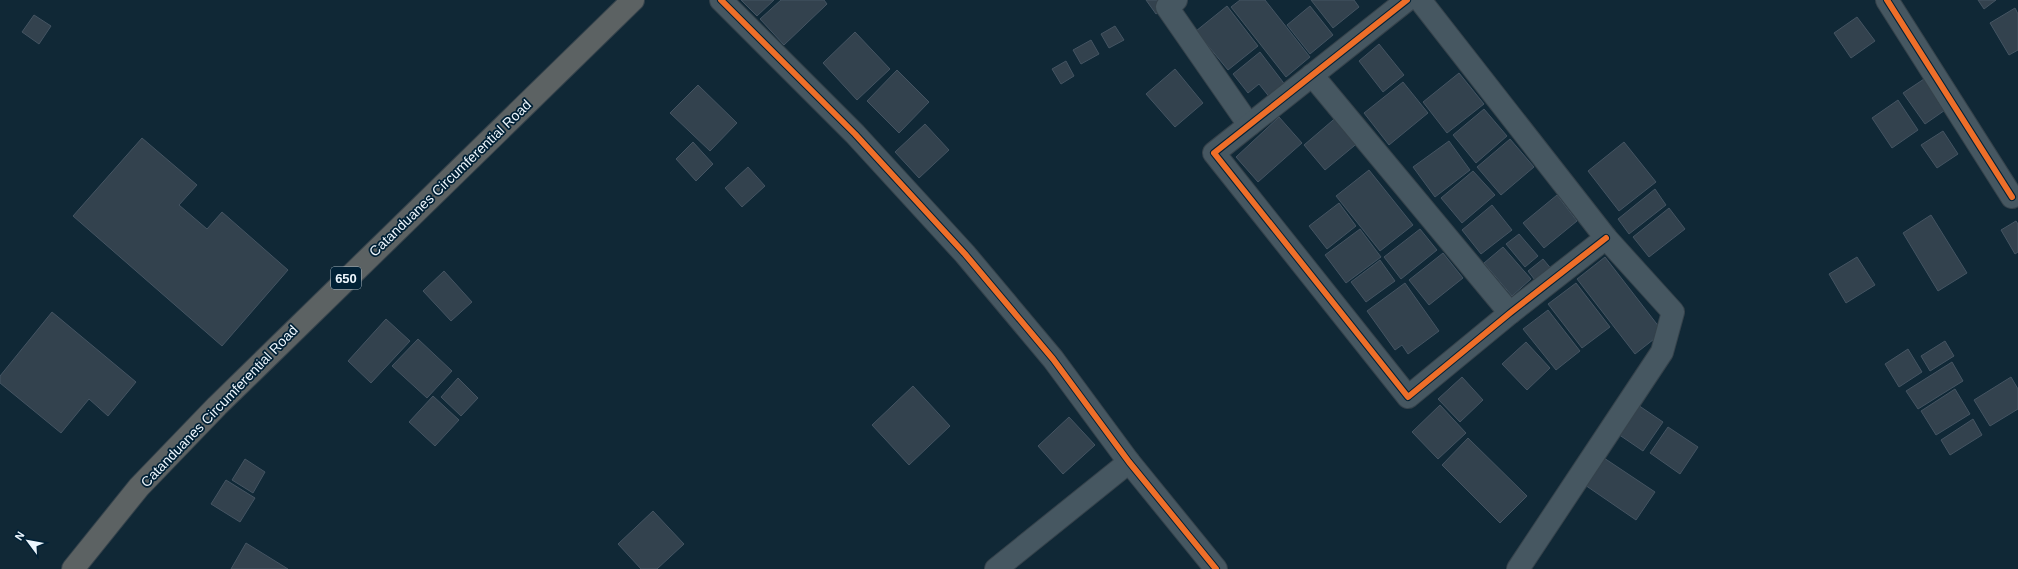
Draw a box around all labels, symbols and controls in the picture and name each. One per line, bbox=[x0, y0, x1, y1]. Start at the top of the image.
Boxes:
street label: Catanduanes Circumferential Road bbox=[366, 96, 534, 260]
road number: 650 bbox=[331, 267, 361, 289]
street label: Catanduanes Circumferential Road bbox=[137, 322, 301, 490]
north arrow bbox=[8, 521, 48, 561]
text: N bbox=[12, 529, 27, 542]

